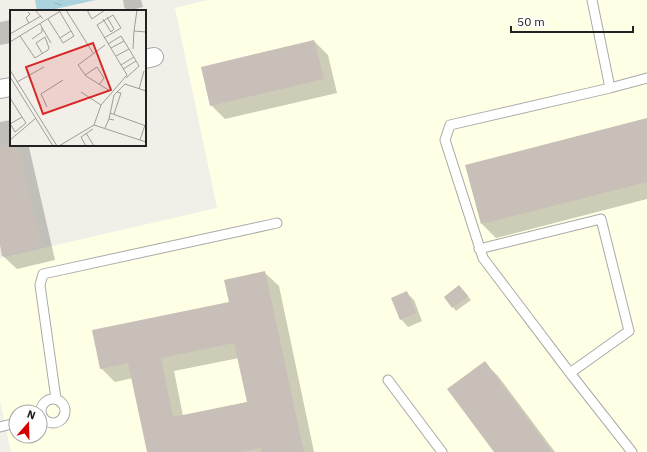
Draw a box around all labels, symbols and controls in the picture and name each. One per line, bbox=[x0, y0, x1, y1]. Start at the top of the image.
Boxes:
scale bar bbox=[511, 8, 633, 34]
inset map bbox=[10, 10, 146, 146]
text: 50 m bbox=[517, 14, 545, 29]
north arrow bbox=[8, 404, 48, 444]
text: N bbox=[25, 407, 38, 423]

